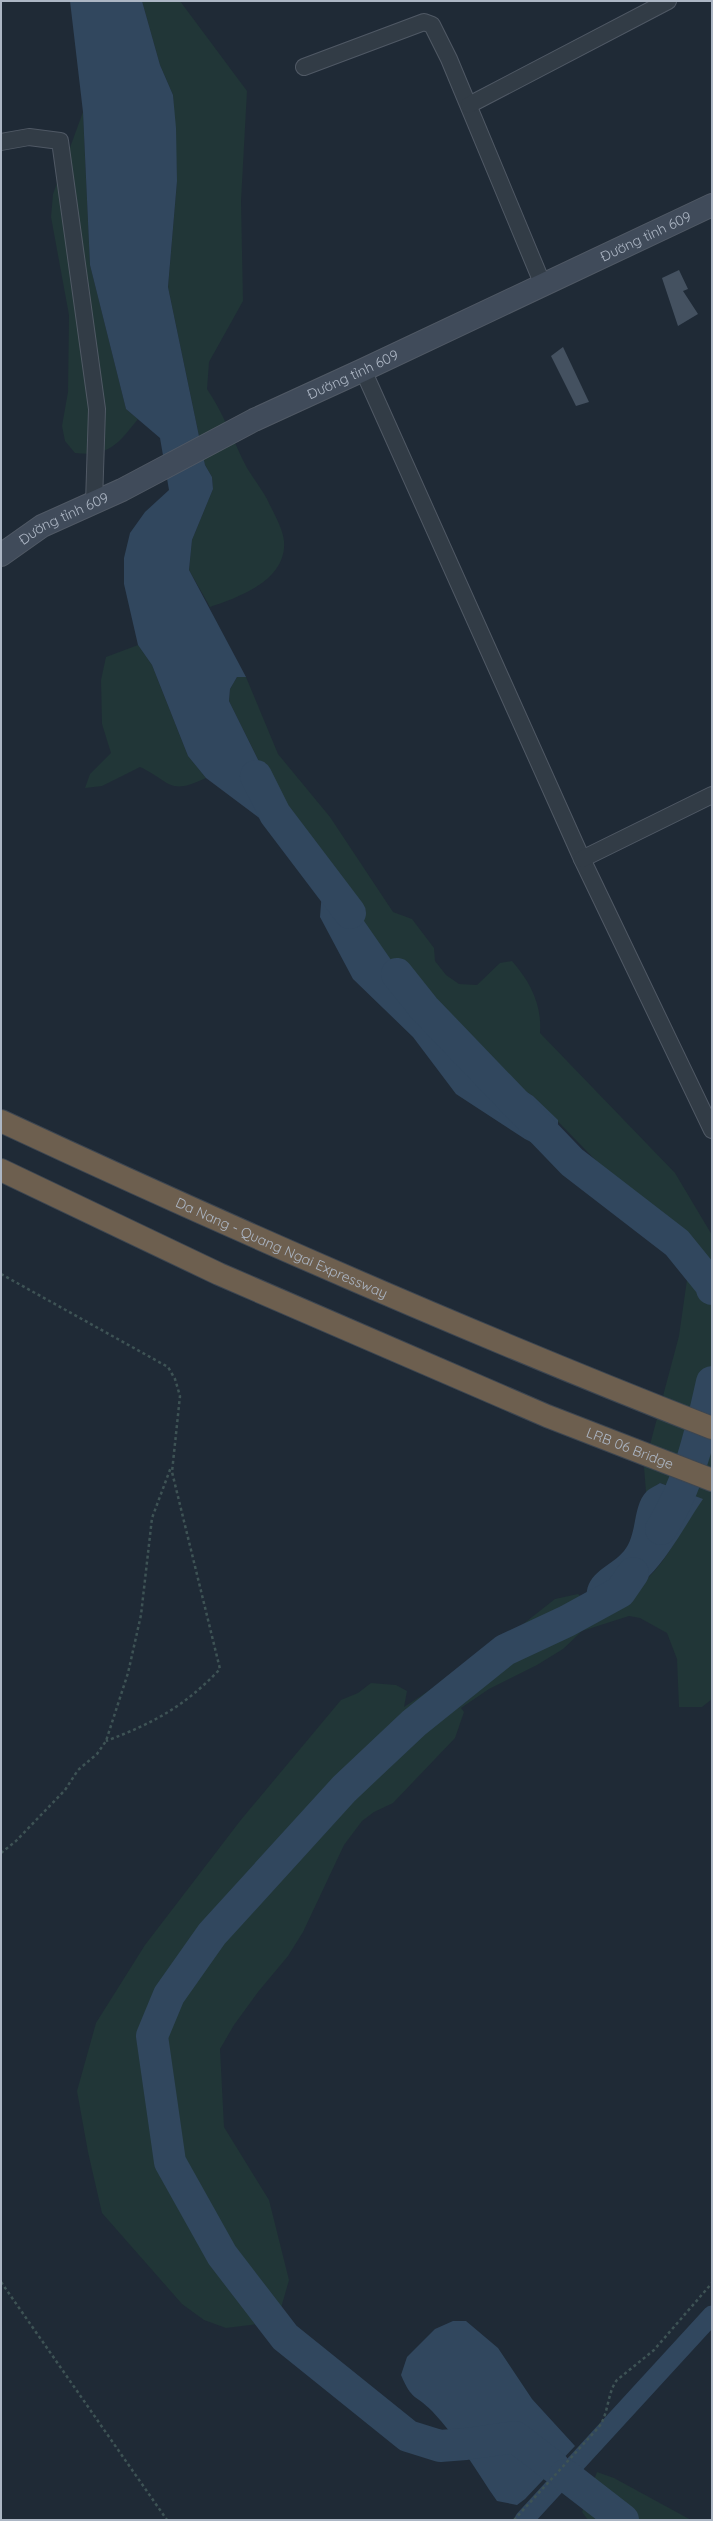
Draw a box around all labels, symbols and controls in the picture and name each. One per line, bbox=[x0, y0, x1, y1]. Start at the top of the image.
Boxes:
street label: Đường tỉnh 609 bbox=[597, 207, 694, 266]
street label: Đường tỉnh 609 bbox=[304, 346, 401, 403]
street label: Đường tỉnh 609 bbox=[15, 488, 112, 549]
street label: Da Nang - Quang Ngai Expressway bbox=[173, 1193, 390, 1302]
street label: LRB 06 Bridge bbox=[584, 1423, 676, 1473]

